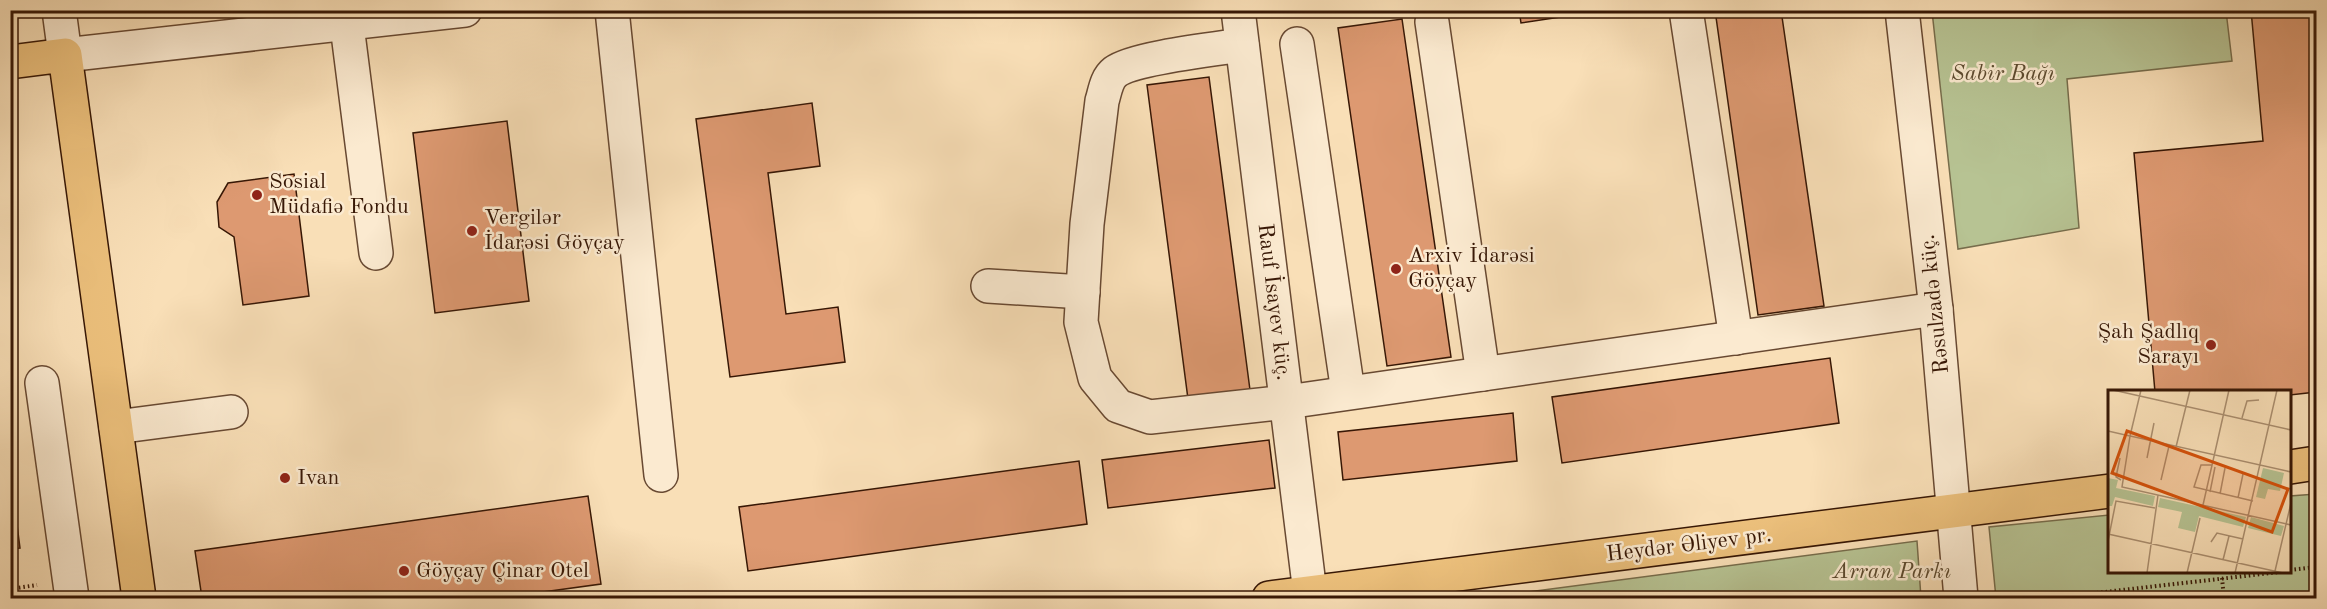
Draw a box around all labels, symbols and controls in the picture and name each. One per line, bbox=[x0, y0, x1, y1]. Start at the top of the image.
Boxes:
park label: Sabir Bağı bbox=[1951, 63, 2055, 85]
place label: Sosial Müdafiə Fondu bbox=[269, 171, 409, 218]
marker: Sosial Müdafiə Fondu bbox=[250, 188, 264, 202]
place label: Vergilər İdarəsi Göyçay bbox=[484, 207, 625, 254]
street label: Rauf İsayev küç. bbox=[1253, 222, 1298, 382]
marker: Vergilər İdarəsi Göyçay bbox=[465, 224, 479, 238]
street label: Rəsulzadə küç. bbox=[1917, 233, 1953, 375]
place label: Arxiv İdarəsi Göyçay bbox=[1408, 242, 1535, 292]
marker: Arxiv İdarəsi Göyçay bbox=[1389, 262, 1403, 276]
place label: Şah Şadlıq Sarayı bbox=[2097, 321, 2199, 368]
marker: Şah Şadlıq Sarayı bbox=[2204, 338, 2218, 352]
inset map bbox=[2108, 390, 2291, 573]
place label: Ivan bbox=[297, 467, 339, 489]
marker: Ivan bbox=[278, 471, 292, 485]
street label: Heydər Əliyev pr. bbox=[1605, 524, 1773, 566]
place label: Göyçay Çinar Otel bbox=[416, 560, 589, 582]
park label: Arran Parkı bbox=[1832, 561, 1951, 583]
marker: Göyçay Çinar Otel bbox=[397, 564, 411, 578]

